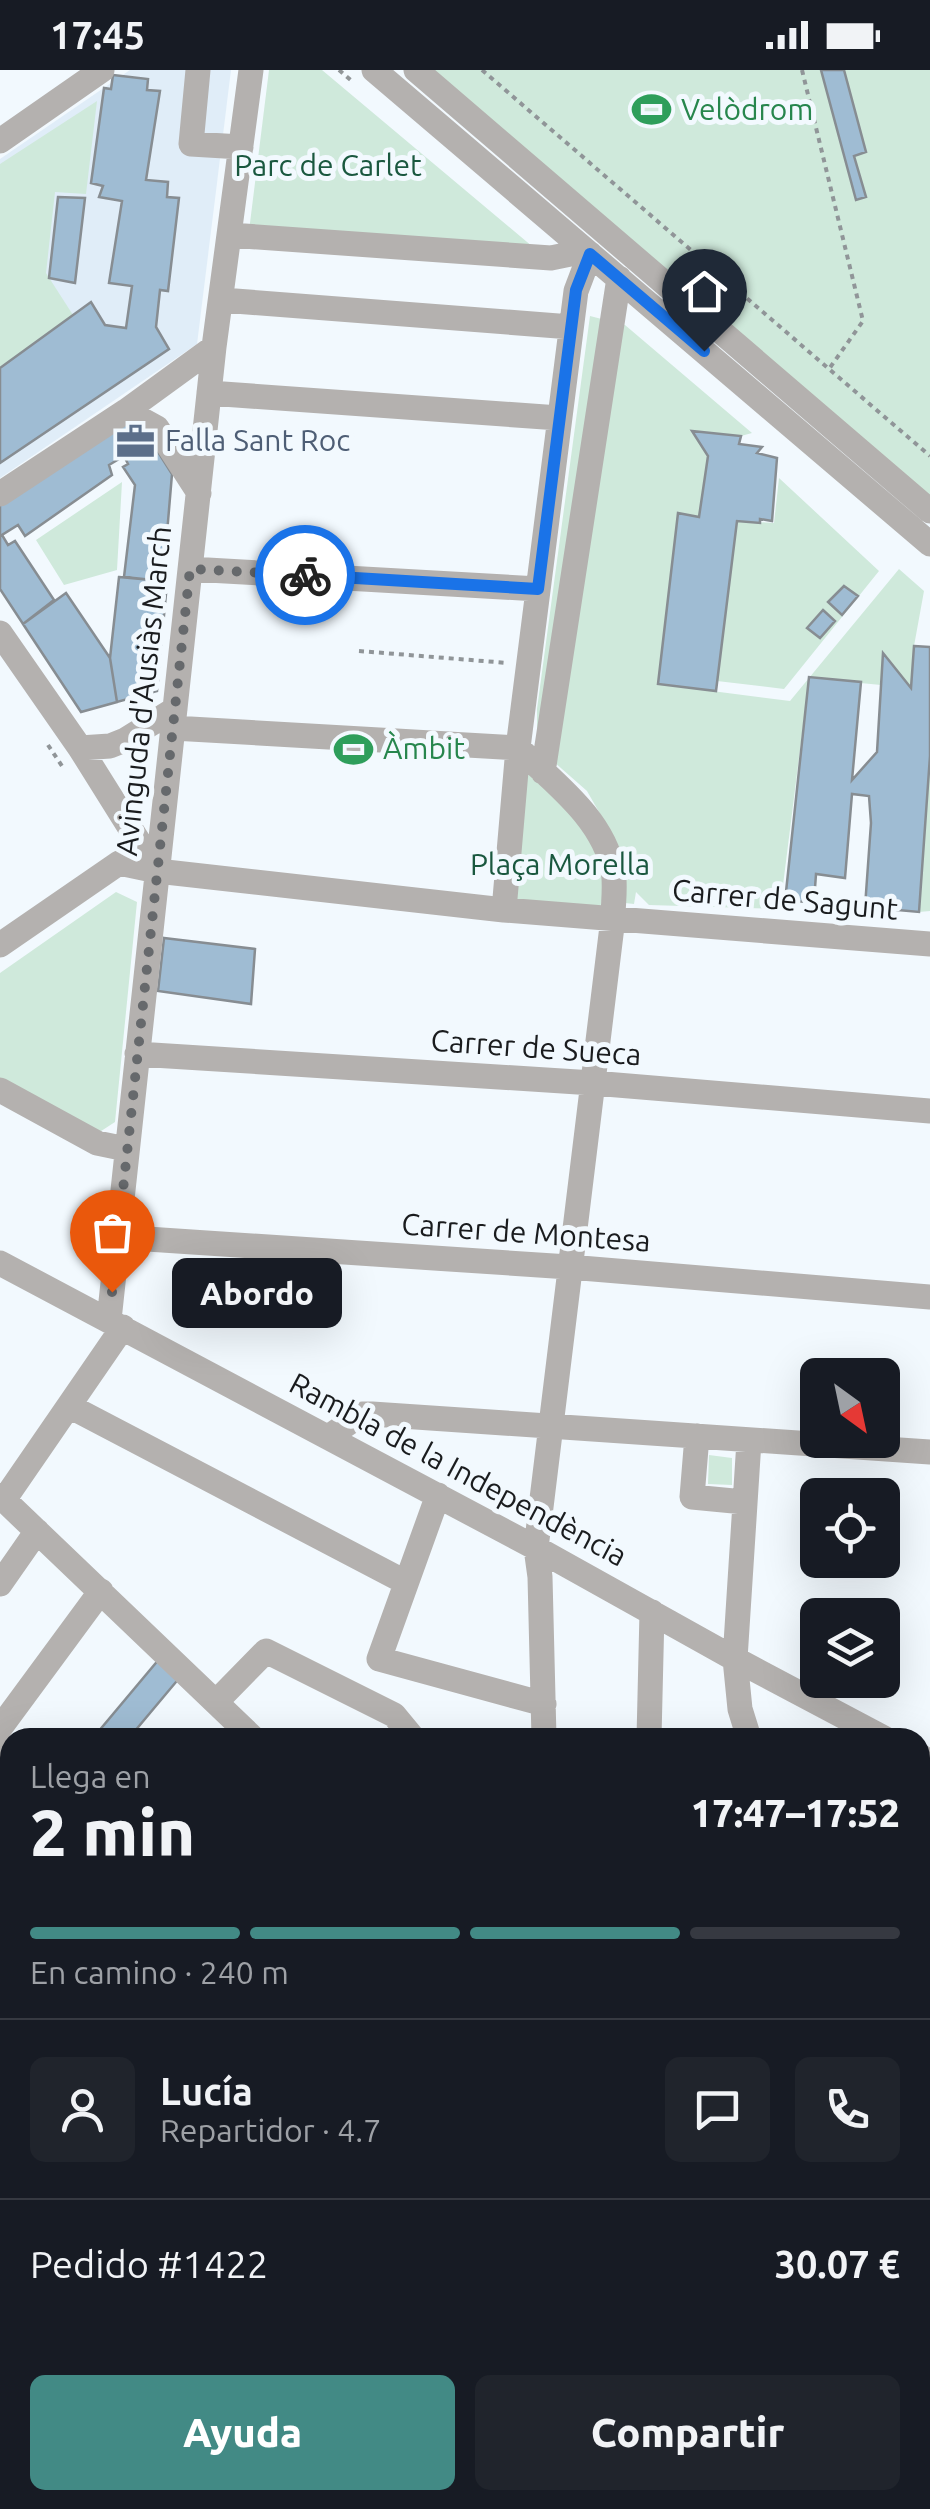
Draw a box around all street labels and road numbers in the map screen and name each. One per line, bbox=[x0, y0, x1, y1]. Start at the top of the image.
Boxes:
street label: Avinguda d'Ausiàs March bbox=[109, 524, 177, 857]
street label: Carrer de Sagunt bbox=[671, 872, 900, 926]
street label: Carrer de Sueca bbox=[430, 1023, 643, 1071]
street label: Carrer de Montesa bbox=[400, 1206, 652, 1258]
street label: Rambla de la Independència bbox=[284, 1366, 633, 1573]

